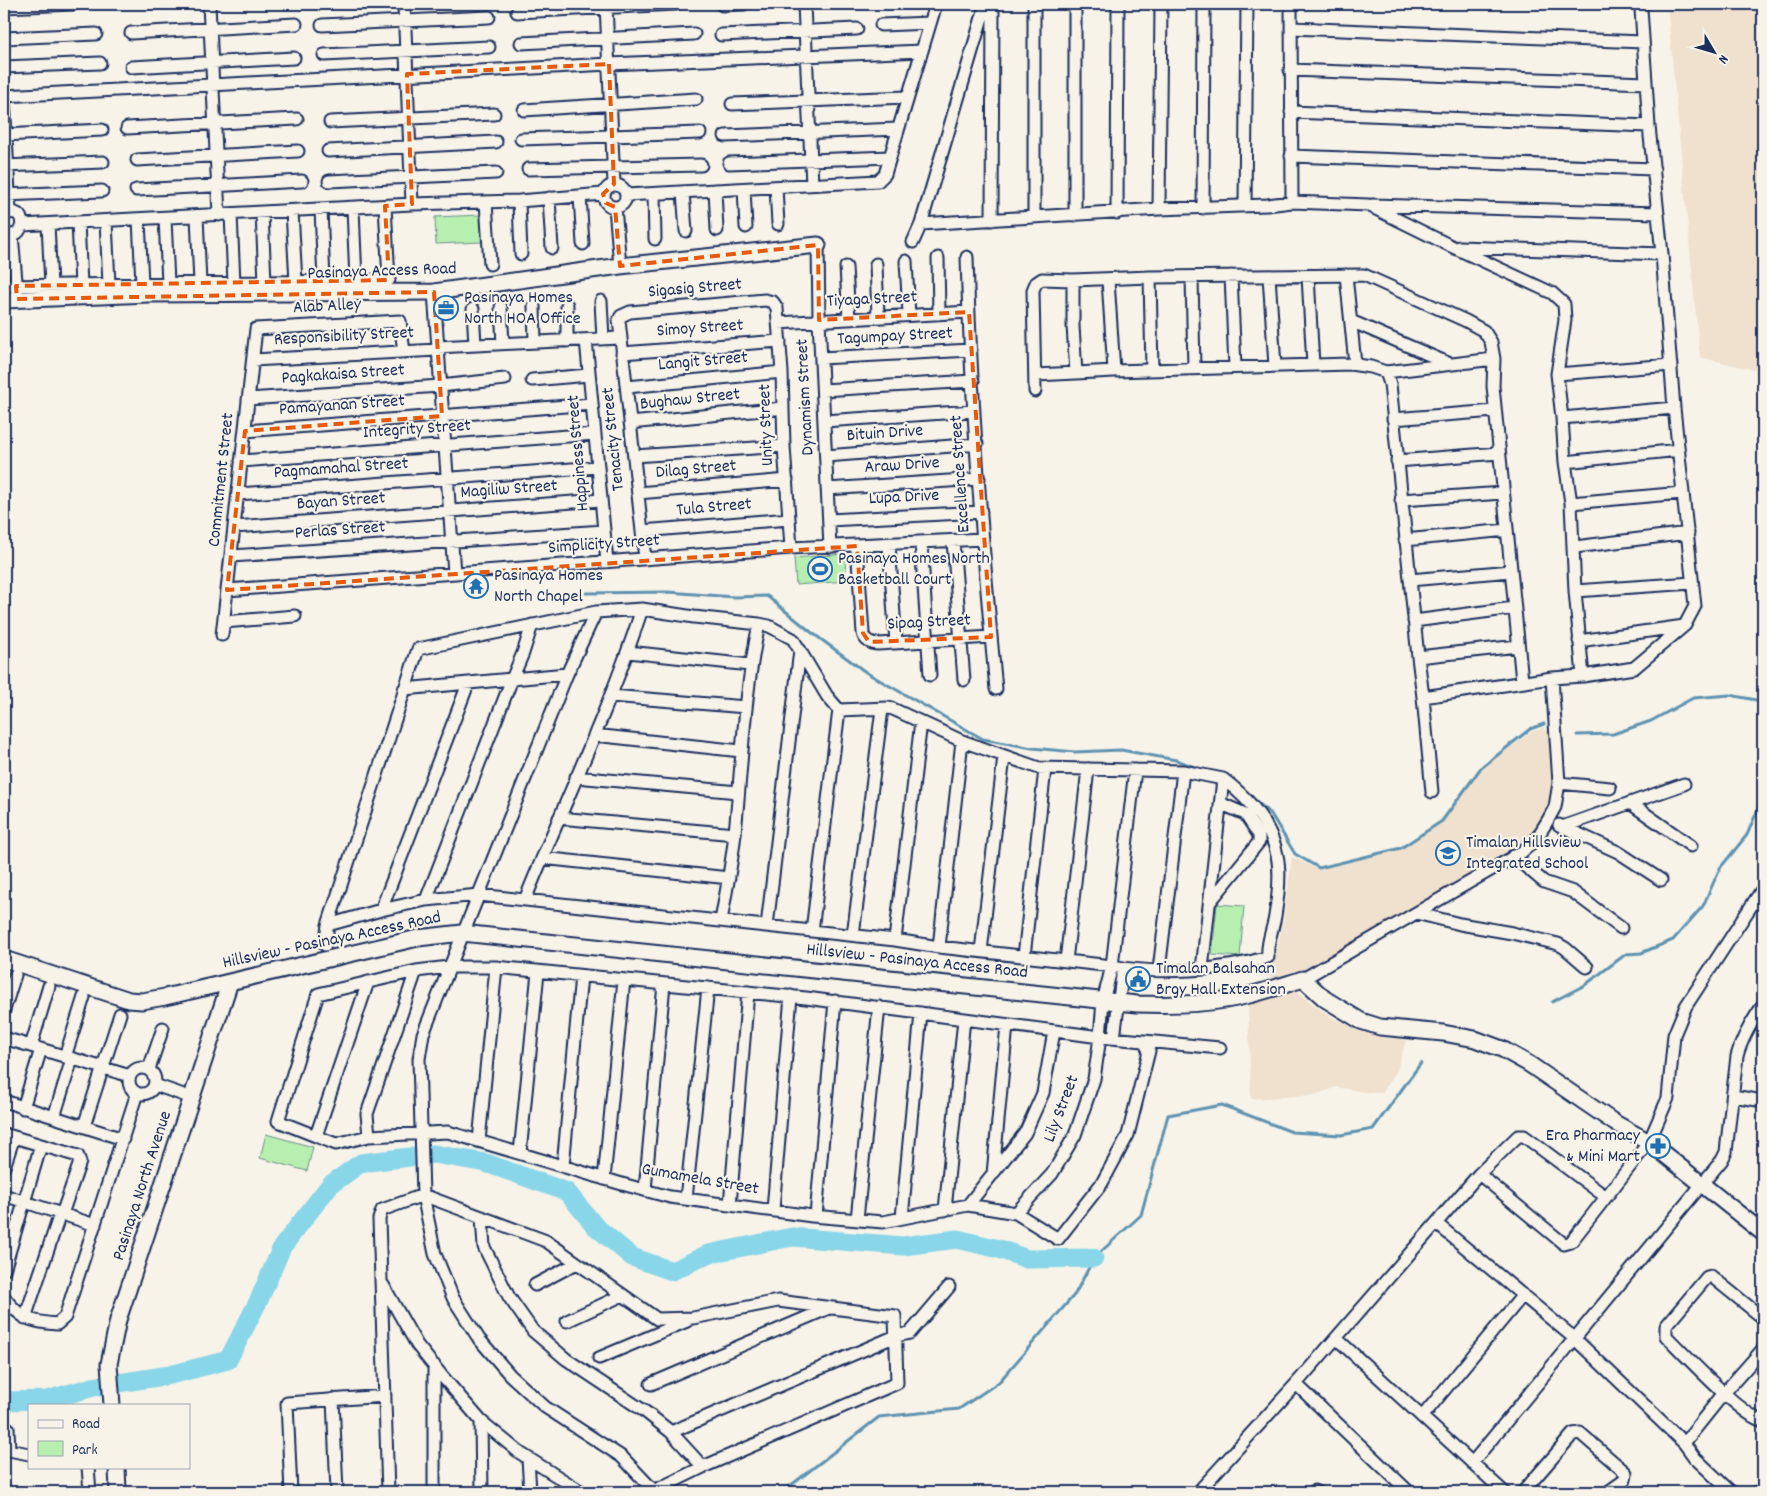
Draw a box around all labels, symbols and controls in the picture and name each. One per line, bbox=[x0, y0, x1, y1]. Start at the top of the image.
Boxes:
north arrow bbox=[1690, 28, 1740, 78]
text: N bbox=[1713, 50, 1733, 68]
street label: Pasinaya Access Road bbox=[307, 257, 457, 287]
street label: Sigasig Street bbox=[647, 272, 743, 306]
street label: Tiyaga Street bbox=[826, 285, 918, 315]
place label: Pasinaya Homes North HOA Office bbox=[464, 286, 581, 332]
street label: Alab Alley bbox=[292, 293, 362, 321]
office icon: Pasinaya Homes North HOA Office bbox=[433, 295, 459, 321]
street label: Simoy Street bbox=[656, 313, 745, 344]
street label: Responsibility Street bbox=[273, 321, 415, 353]
street label: Tagumpay Street bbox=[837, 321, 954, 353]
street label: Dynamism Street bbox=[790, 338, 822, 456]
street label: Langit Street bbox=[657, 346, 749, 378]
street label: Pagkakaisa Street bbox=[281, 358, 406, 392]
street label: Bughaw Street bbox=[639, 382, 742, 418]
street label: Unity Street bbox=[753, 383, 781, 466]
street label: Tenacity Street bbox=[596, 386, 632, 492]
street label: Pamayanan Street bbox=[278, 389, 406, 423]
street label: Happiness Street bbox=[561, 393, 597, 512]
street label: Commitment Street bbox=[203, 411, 242, 548]
street label: Integrity Street bbox=[362, 414, 472, 446]
street label: Excellence Street bbox=[944, 414, 978, 534]
street label: Bituin Drive bbox=[846, 419, 924, 449]
street label: Araw Drive bbox=[864, 451, 941, 481]
street label: Pagmamahal Street bbox=[273, 452, 410, 486]
street label: Dilag Street bbox=[655, 454, 738, 486]
street label: Magiliw Street bbox=[460, 474, 559, 506]
street label: Lupa Drive bbox=[868, 484, 940, 512]
street label: Bayan Street bbox=[296, 486, 387, 518]
street label: Tula Street bbox=[675, 492, 753, 524]
street label: Perlas Street bbox=[294, 515, 387, 547]
street label: Simplicity Street bbox=[547, 529, 661, 561]
place label: Pasinaya Homes North Basketball Court bbox=[838, 547, 990, 593]
sports icon: Pasinaya Homes North Basketball Court bbox=[807, 556, 833, 582]
place label: Pasinaya Homes North Chapel bbox=[494, 564, 603, 610]
temple icon: Pasinaya Homes North Chapel bbox=[463, 573, 489, 599]
street label: Sipag Street bbox=[887, 608, 972, 638]
place label: Timalan Hillsview Integrated School bbox=[1466, 831, 1589, 877]
school or university icon: Timalan Hillsview Integrated School bbox=[1435, 840, 1461, 866]
street label: Hillsview - Pasinaya Access Road bbox=[221, 906, 443, 976]
street label: Hillsview - Pasinaya Access Road bbox=[805, 938, 1029, 986]
place label: Timalan Balsahan Brgy Hall Extension bbox=[1156, 957, 1286, 1003]
public building icon: Timalan Balsahan Brgy Hall Extension bbox=[1125, 966, 1151, 992]
street label: Lily Street bbox=[1038, 1071, 1086, 1146]
street label: Pasinaya North Avenue bbox=[107, 1108, 179, 1264]
place label: Era Pharmacy & Mini Mart bbox=[1546, 1124, 1641, 1170]
pharmacy icon: Era Pharmacy & Mini Mart bbox=[1645, 1133, 1671, 1159]
street label: Gumamela Street bbox=[639, 1157, 761, 1203]
legend bbox=[28, 1404, 190, 1468]
text: Road bbox=[72, 1414, 100, 1436]
text: Park bbox=[72, 1440, 98, 1462]

